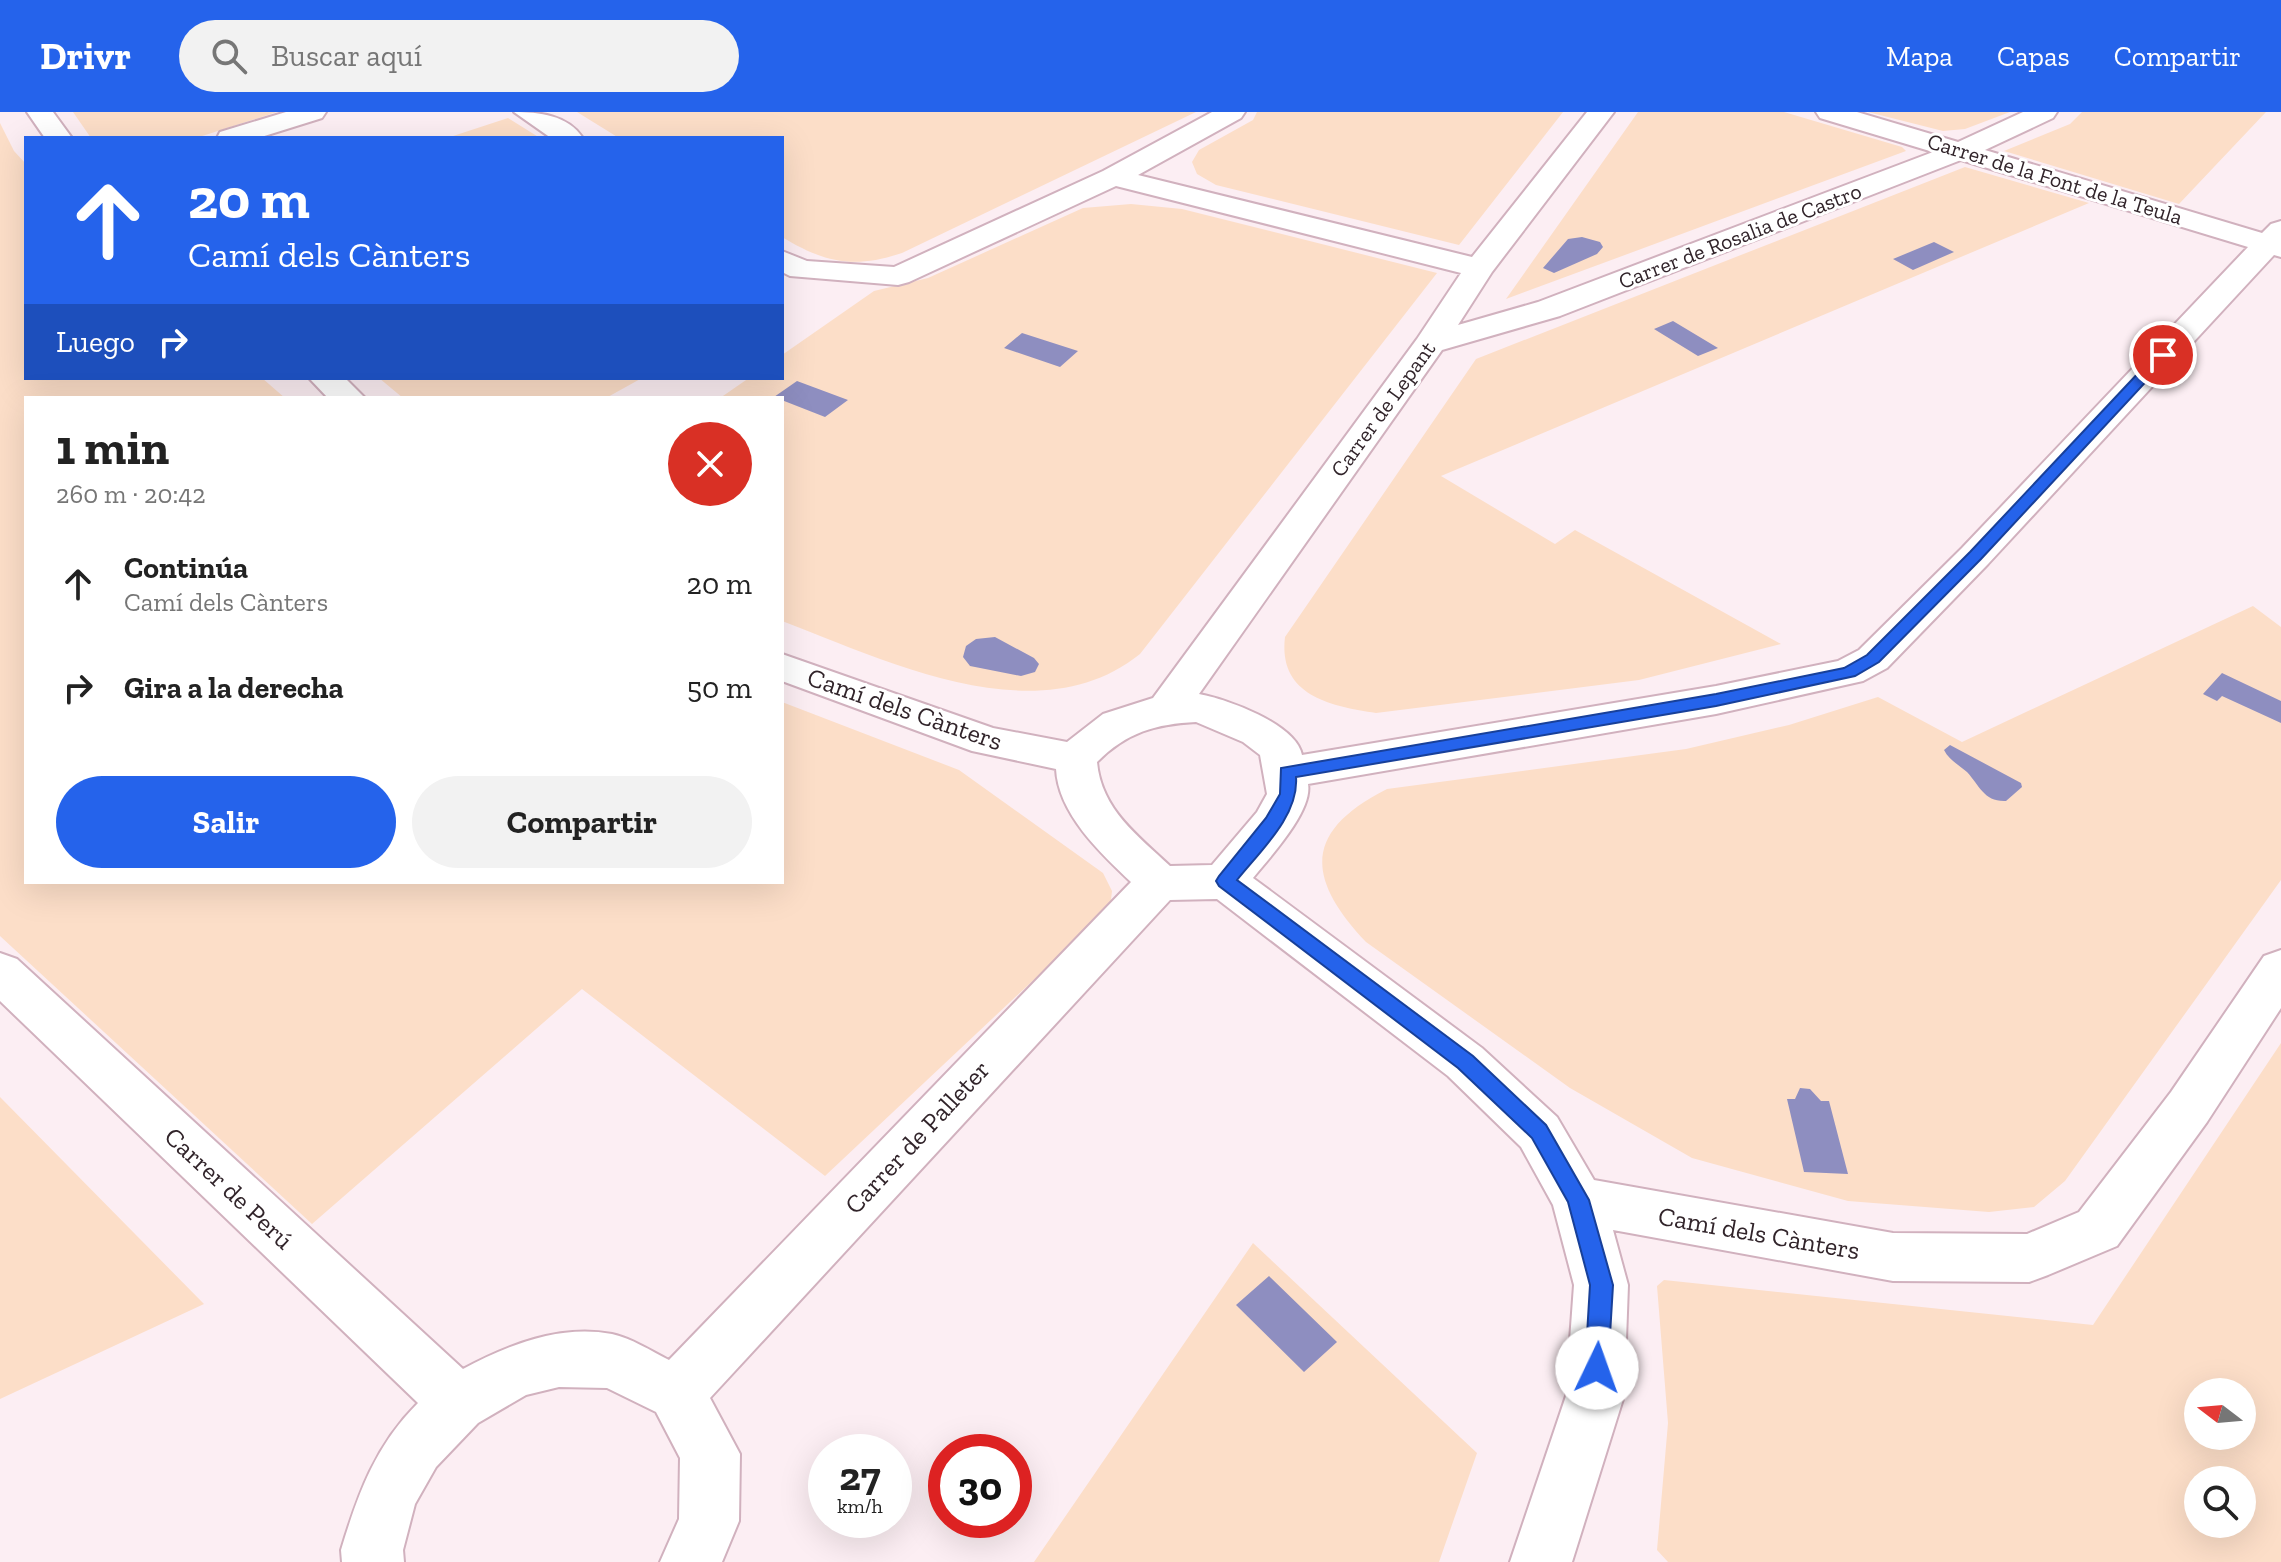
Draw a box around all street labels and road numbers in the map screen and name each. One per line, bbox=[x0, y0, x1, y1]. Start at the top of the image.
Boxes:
street label: Carrer de la Font de la Teula bbox=[1924, 127, 2186, 231]
street label: Carrer de Rosalia de Castro bbox=[1615, 177, 1865, 295]
street label: Carrer de Lepant bbox=[1325, 335, 1442, 482]
street label: Camí dels Cànters bbox=[803, 661, 1007, 757]
street label: Carrer de Palleter bbox=[838, 1054, 996, 1220]
street label: Carrer de Perú bbox=[158, 1120, 300, 1256]
street label: Camí dels Cànters bbox=[1656, 1200, 1862, 1266]

